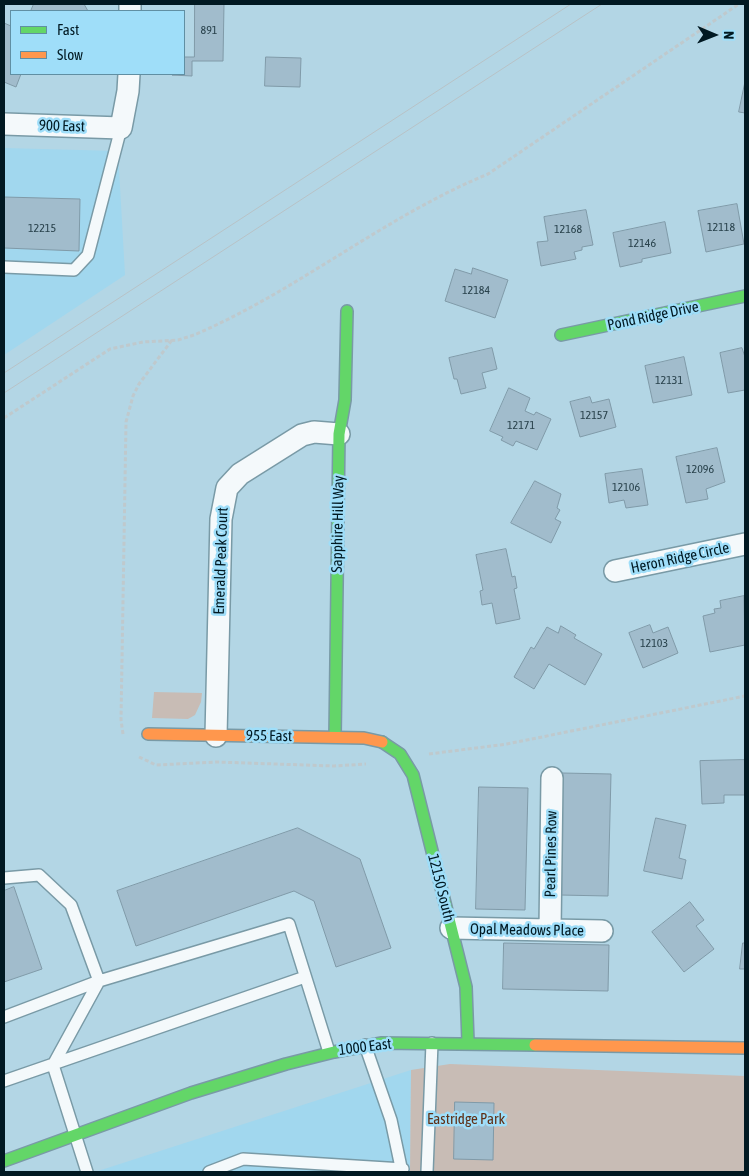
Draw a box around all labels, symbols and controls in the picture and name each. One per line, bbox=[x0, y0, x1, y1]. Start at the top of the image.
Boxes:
legend bbox=[10, 10, 185, 75]
north arrow bbox=[689, 10, 739, 60]
text: Fast bbox=[57, 21, 79, 38]
house number: 891 bbox=[201, 23, 217, 37]
text: N bbox=[721, 31, 737, 40]
text: Slow bbox=[57, 46, 83, 63]
street label: 900 East bbox=[39, 116, 85, 136]
house number: 12118 bbox=[707, 220, 735, 234]
house number: 12215 bbox=[28, 221, 56, 235]
house number: 12168 bbox=[554, 222, 582, 236]
house number: 12146 bbox=[628, 236, 656, 250]
house number: 12184 bbox=[462, 283, 490, 297]
street label: Pond Ridge Drive bbox=[606, 298, 700, 334]
house number: 12131 bbox=[655, 373, 683, 387]
house number: 12157 bbox=[580, 408, 608, 422]
house number: 12171 bbox=[507, 418, 535, 432]
house number: 12096 bbox=[686, 462, 714, 476]
street label: Sapphire Hill Way bbox=[328, 475, 348, 573]
house number: 12106 bbox=[612, 480, 640, 494]
street label: Emerald Peak Court bbox=[210, 507, 232, 615]
street label: Heron Ridge Circle bbox=[629, 539, 731, 577]
house number: 12103 bbox=[640, 636, 668, 650]
street label: 955 East bbox=[246, 727, 292, 745]
street label: Pearl Pines Row bbox=[541, 810, 561, 898]
street label: 12150 South bbox=[424, 852, 458, 924]
street label: Opal Meadows Place bbox=[470, 920, 584, 940]
street label: 1000 East bbox=[337, 1035, 393, 1059]
park label: Eastridge Park bbox=[427, 1110, 505, 1128]

